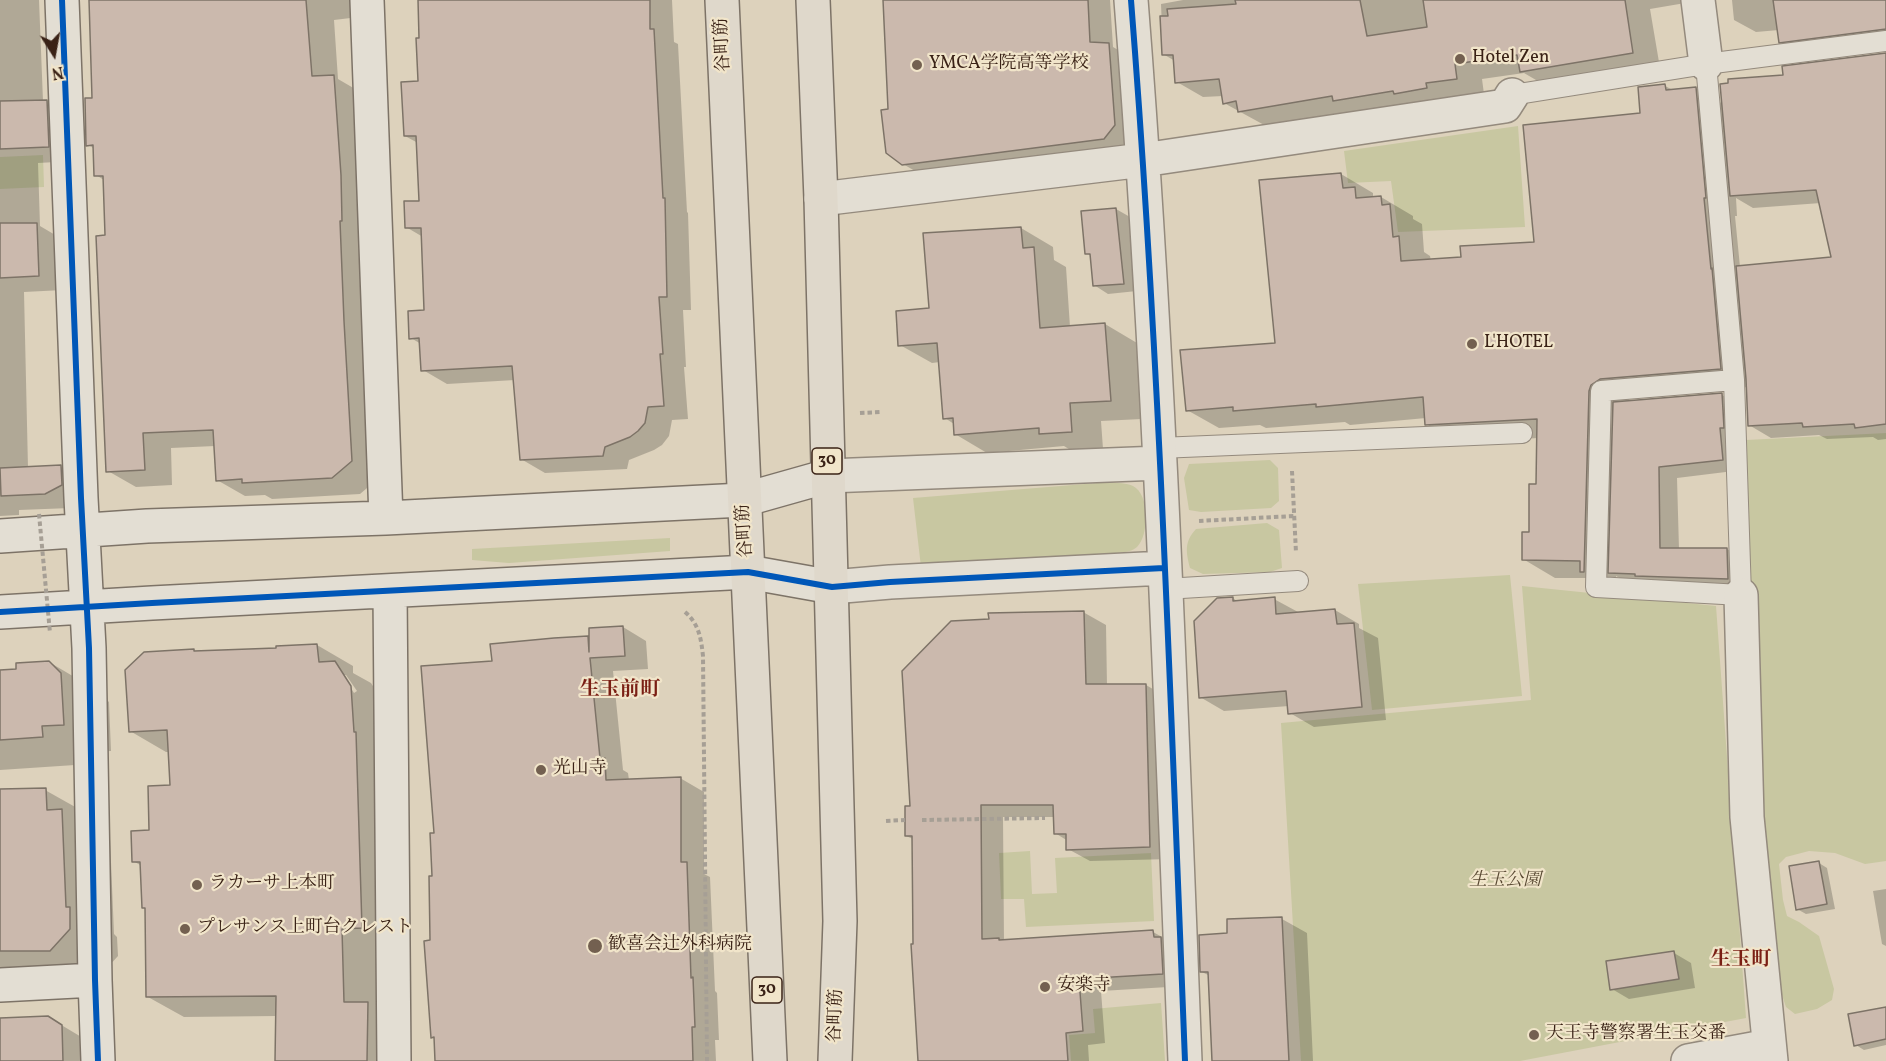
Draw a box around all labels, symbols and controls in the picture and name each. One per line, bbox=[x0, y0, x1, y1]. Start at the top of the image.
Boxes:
street label: 谷町筋 bbox=[712, 17, 736, 73]
north arrow bbox=[24, 24, 84, 84]
place label: Hotel Zen bbox=[1472, 48, 1549, 70]
marker: Hotel Zen bbox=[1453, 52, 1467, 66]
place label: YMCA学院高等学校 bbox=[929, 54, 1089, 76]
marker: YMCA学院高等学校 bbox=[910, 58, 924, 72]
text: N bbox=[50, 60, 65, 84]
place label: L'HOTEL bbox=[1484, 333, 1553, 355]
marker: L'HOTEL bbox=[1465, 337, 1479, 351]
road number: 30 bbox=[812, 448, 842, 474]
street label: 谷町筋 bbox=[733, 503, 759, 559]
district label: 生玉前町 bbox=[580, 679, 660, 703]
place label: 光山寺 bbox=[553, 759, 607, 781]
marker: 光山寺 bbox=[534, 763, 548, 777]
park label: 生玉公園 bbox=[1469, 871, 1541, 893]
place label: ラカーサ上本町 bbox=[209, 874, 335, 896]
marker: ラカーサ上本町 bbox=[190, 878, 204, 892]
place label: プレサンス上町台クレスト bbox=[197, 918, 413, 940]
marker: プレサンス上町台クレスト bbox=[178, 922, 192, 936]
place label: 歓喜会辻外科病院 bbox=[608, 935, 752, 957]
marker: 歓喜会辻外科病院 bbox=[586, 937, 604, 955]
district label: 生玉町 bbox=[1711, 949, 1771, 973]
place label: 安楽寺 bbox=[1057, 976, 1111, 998]
road number: 30 bbox=[752, 977, 782, 1003]
marker: 安楽寺 bbox=[1038, 980, 1052, 994]
street label: 谷町筋 bbox=[825, 989, 849, 1043]
place label: 天王寺警察署生玉交番 bbox=[1546, 1024, 1726, 1046]
marker: 天王寺警察署生玉交番 bbox=[1527, 1028, 1541, 1042]

